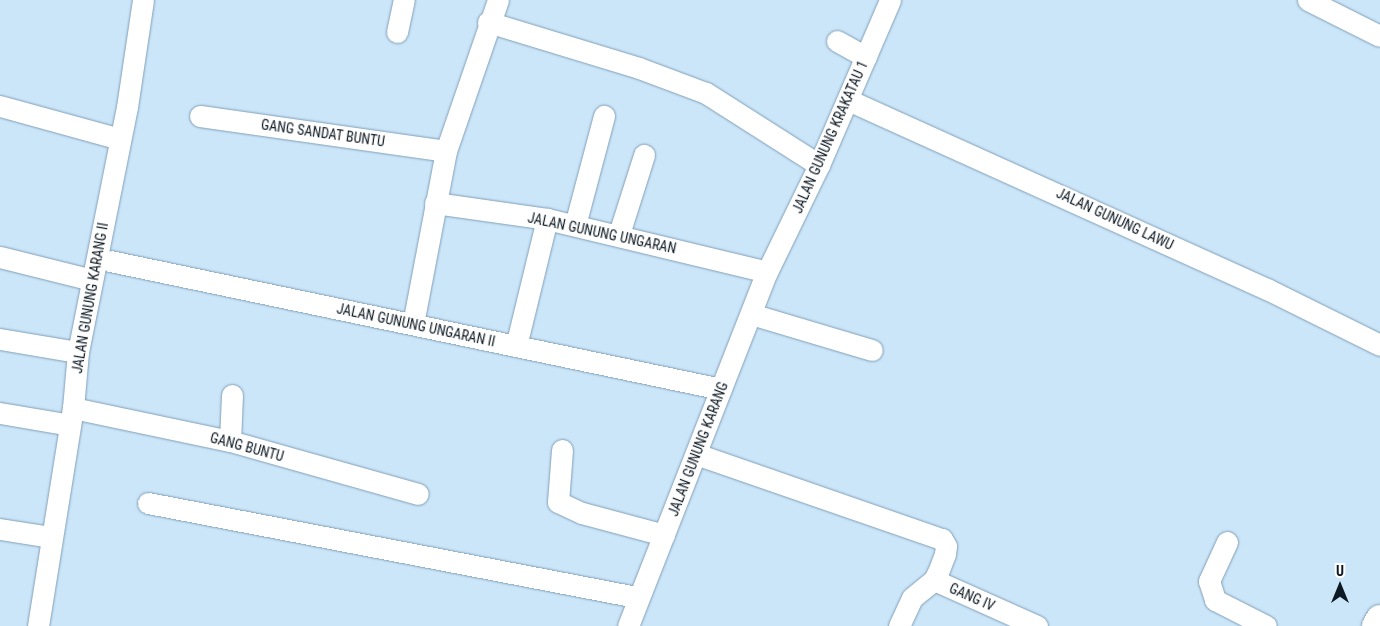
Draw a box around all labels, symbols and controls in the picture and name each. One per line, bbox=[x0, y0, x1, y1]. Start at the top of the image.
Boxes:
street label: JALAN GUNUNG KRAKATAU 1 bbox=[789, 58, 871, 216]
street label: GANG SANDAT BUNTU bbox=[260, 116, 386, 150]
street label: JALAN GUNUNG LAWU bbox=[1054, 185, 1176, 253]
street label: JALAN GUNUNG UNGARAN bbox=[526, 209, 678, 257]
street label: JALAN GUNUNG KARANG II bbox=[68, 221, 112, 375]
street label: JALAN GUNUNG UNGARAN II bbox=[335, 300, 497, 350]
street label: JALAN GUNUNG KARANG bbox=[665, 380, 731, 518]
street label: GANG BUNTU bbox=[208, 429, 286, 465]
north arrow bbox=[1315, 561, 1365, 611]
text: U bbox=[1336, 563, 1344, 579]
street label: GANG IV bbox=[947, 580, 997, 614]

